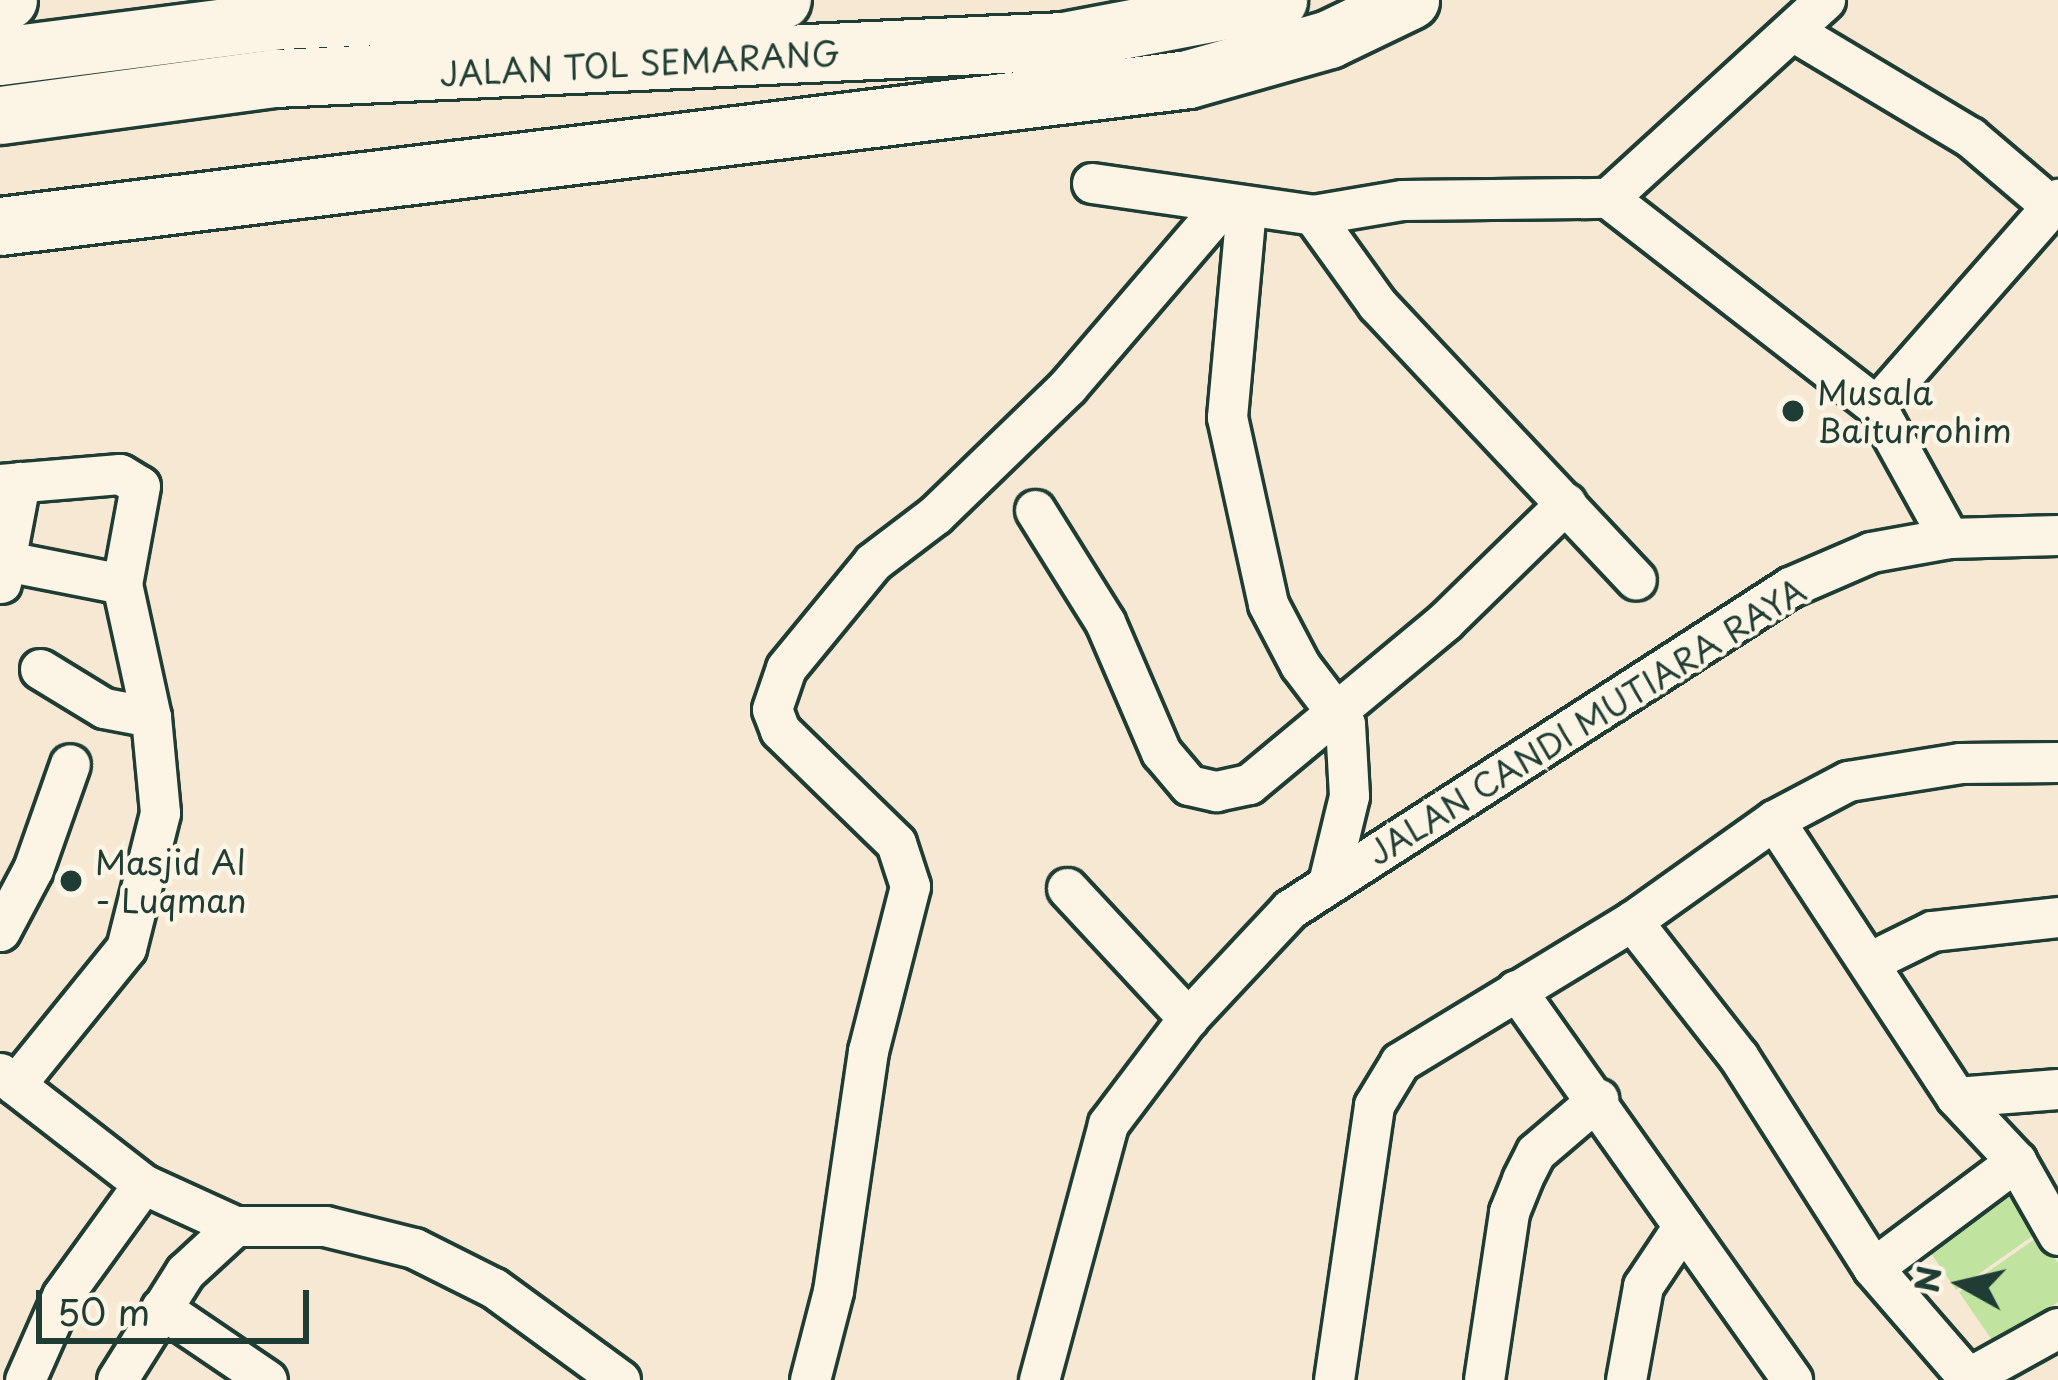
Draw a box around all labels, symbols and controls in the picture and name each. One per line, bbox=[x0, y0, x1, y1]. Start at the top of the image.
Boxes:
street label: JALAN TOL SEMARANG bbox=[438, 33, 842, 93]
place label: Musala Baiturrohim bbox=[1817, 372, 2012, 450]
marker: Musala Baiturrohim bbox=[1780, 398, 1806, 424]
street label: JALAN CANDI MUTIARA RAYA bbox=[1359, 569, 1813, 873]
place label: Masjid Al - Luqman bbox=[95, 842, 247, 920]
marker: Masjid Al - Luqman bbox=[58, 868, 84, 894]
north arrow bbox=[1902, 1224, 2022, 1344]
text: N bbox=[1900, 1263, 1953, 1295]
scale bar bbox=[42, 1266, 315, 1340]
text: 50 m bbox=[57, 1284, 150, 1338]

